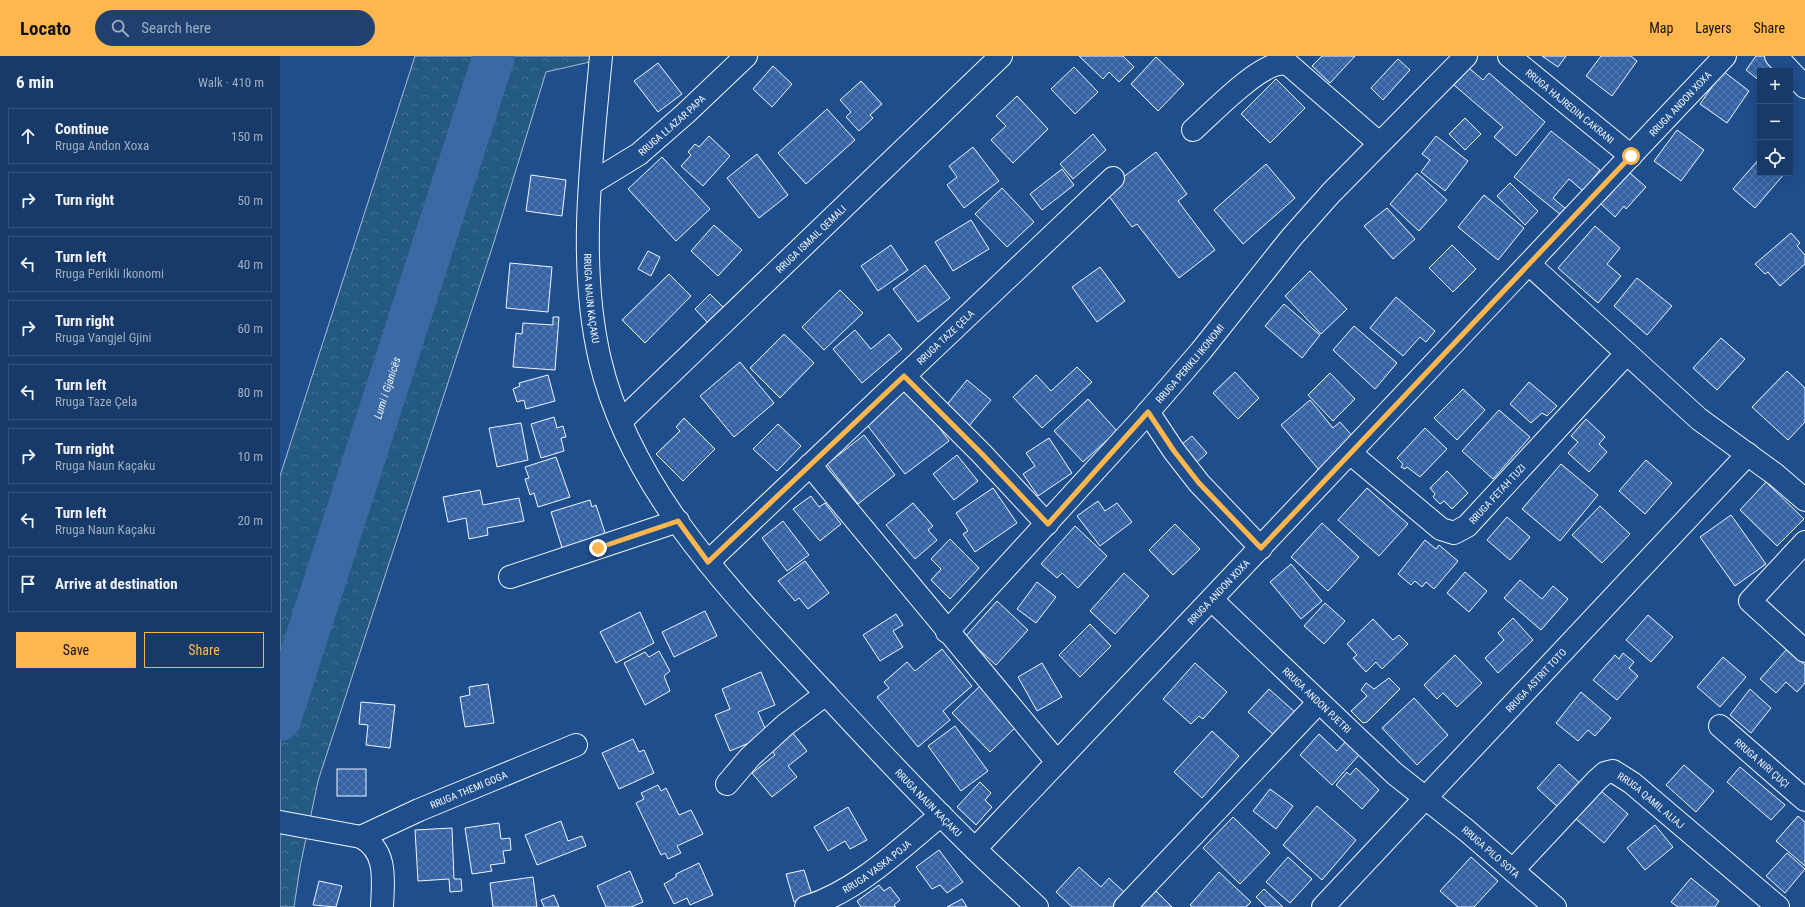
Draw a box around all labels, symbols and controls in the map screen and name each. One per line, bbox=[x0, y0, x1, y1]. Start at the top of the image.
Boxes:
search box bbox=[95, 10, 375, 46]
text: Locato bbox=[20, 17, 71, 40]
icon: search bbox=[109, 17, 131, 39]
text: Search here bbox=[141, 19, 211, 37]
text: Map bbox=[1649, 20, 1673, 36]
text: Layers bbox=[1695, 20, 1732, 36]
text: Share bbox=[1754, 20, 1785, 36]
street label: RRUGA HAJREDIN CAKRANI bbox=[1523, 67, 1616, 146]
map controls bbox=[1757, 68, 1793, 176]
button: + bbox=[1757, 68, 1793, 104]
street label: RRUGA ANDON XOXA bbox=[1647, 69, 1714, 139]
text: 6 min bbox=[16, 72, 54, 92]
text: Walk · 410 m bbox=[198, 75, 264, 90]
street label: RRUGA LLAZAR PAPA bbox=[636, 93, 708, 158]
button: − bbox=[1757, 104, 1793, 140]
text: Continue bbox=[55, 120, 109, 138]
icon: ahead bbox=[17, 125, 39, 147]
text: 150 m bbox=[231, 129, 263, 144]
text: Rruga Andon Xoxa bbox=[55, 138, 149, 153]
button: locate bbox=[1757, 140, 1793, 176]
route start bbox=[1622, 147, 1640, 165]
icon: right bbox=[17, 189, 39, 211]
text: Turn right bbox=[55, 191, 114, 209]
text: 50 m bbox=[237, 193, 263, 208]
street label: RRUGA ISMAIL QEMALI bbox=[774, 203, 848, 275]
text: Turn left bbox=[55, 248, 106, 266]
icon: left bbox=[17, 253, 39, 275]
street label: RRUGA NAUN KAÇAKU bbox=[582, 253, 601, 344]
text: 40 m bbox=[237, 257, 263, 272]
text: Rruga Perikli Ikonomi bbox=[55, 266, 164, 281]
street label: RRUGA TAZE ÇELA bbox=[915, 308, 977, 367]
text: Turn right bbox=[55, 312, 114, 330]
icon: right bbox=[17, 317, 39, 339]
text: 60 m bbox=[237, 321, 263, 336]
street label: RRUGA PERIKLI IKONOMI bbox=[1154, 322, 1226, 405]
text: Rruga Vangjel Gjini bbox=[55, 330, 152, 345]
water label: Lumi i Gjanicës bbox=[371, 355, 404, 421]
text: Turn left bbox=[55, 376, 106, 394]
icon: left bbox=[17, 381, 39, 403]
text: 80 m bbox=[237, 385, 263, 400]
text: Rruga Taze Çela bbox=[55, 394, 137, 409]
text: Turn right bbox=[55, 440, 114, 458]
icon: right bbox=[17, 445, 39, 467]
text: 10 m bbox=[237, 449, 263, 464]
text: Rruga Naun Kaçaku bbox=[55, 458, 155, 473]
street label: RRUGA FETAH TUZI bbox=[1467, 462, 1528, 526]
text: Turn left bbox=[55, 504, 106, 522]
icon: left bbox=[17, 509, 39, 531]
text: 20 m bbox=[237, 513, 263, 528]
text: Rruga Naun Kaçaku bbox=[55, 522, 155, 537]
route end bbox=[589, 539, 607, 557]
street label: RRUGA ANDON XOXA bbox=[1185, 557, 1252, 627]
icon: arrive bbox=[17, 573, 39, 595]
text: Arrive at destination bbox=[55, 575, 178, 593]
button: Save bbox=[16, 632, 136, 668]
button: Share bbox=[144, 632, 264, 668]
street label: RRUGA ASTRIT TOTO bbox=[1504, 646, 1569, 715]
street label: RRUGA ANDON PJETRI bbox=[1280, 665, 1353, 735]
street label: RRUGA NIRI ÇUÇI bbox=[1732, 737, 1791, 790]
street label: RRUGA NAUN KAÇAKU bbox=[893, 767, 964, 839]
street label: RRUGA THEMI GOGA bbox=[429, 769, 509, 811]
street label: RRUGA QAMIL ALIAJ bbox=[1615, 770, 1686, 831]
street label: RRUGA PILO SOTA bbox=[1460, 824, 1522, 880]
street label: RRUGA VASKA POJA bbox=[841, 838, 913, 896]

